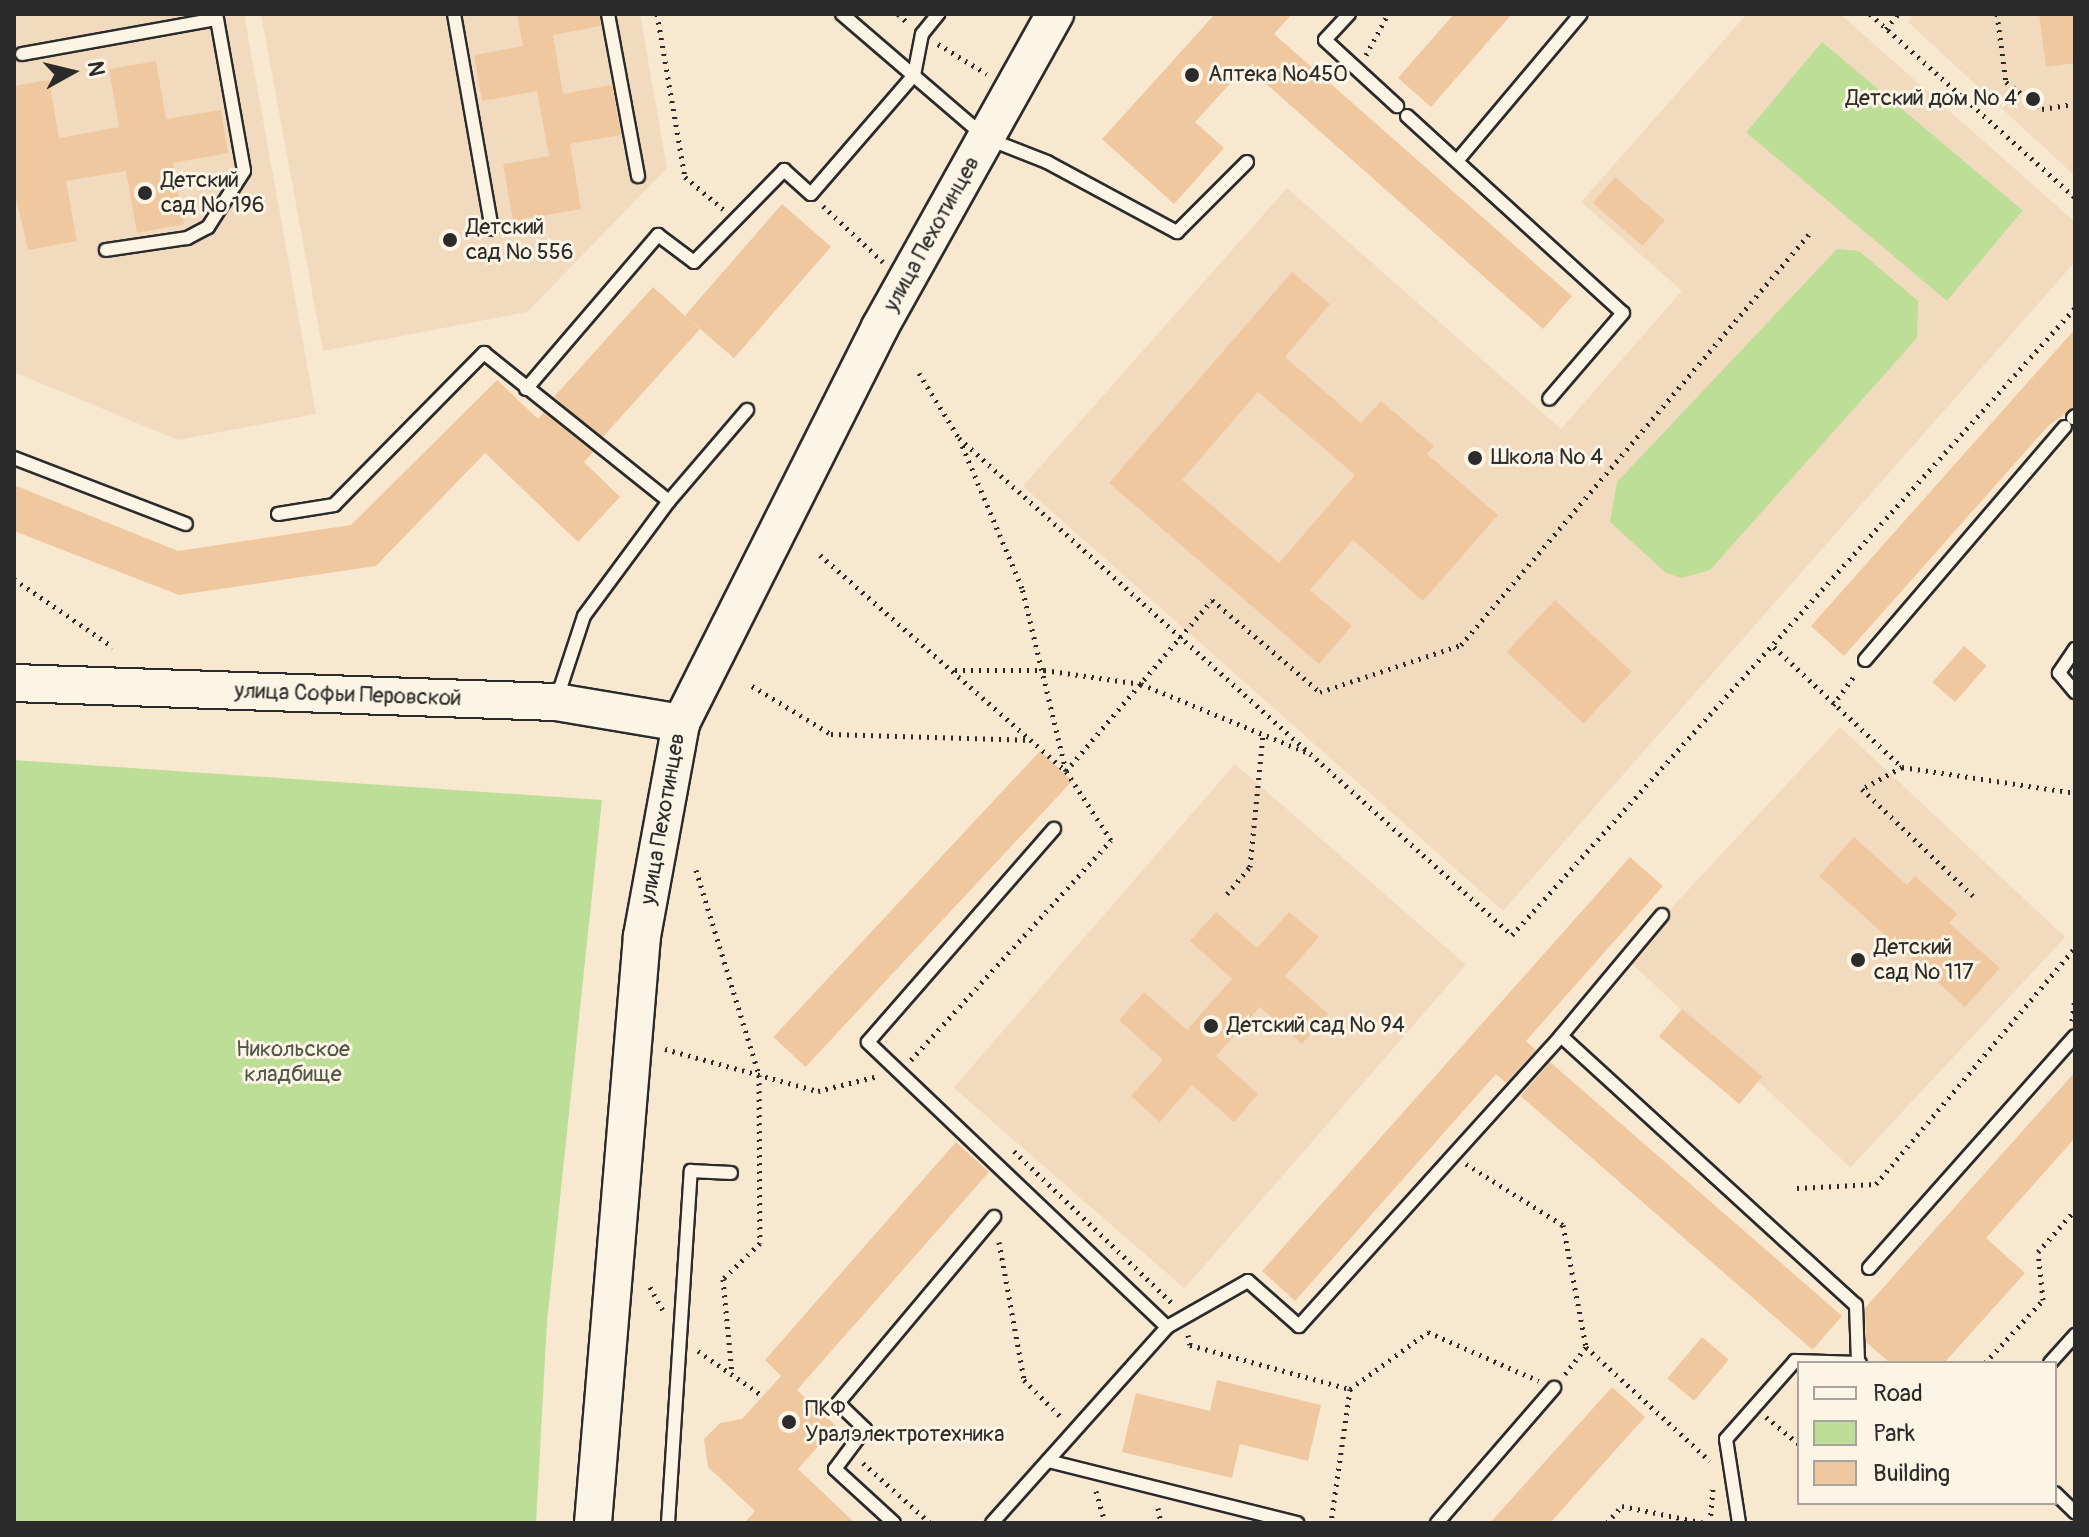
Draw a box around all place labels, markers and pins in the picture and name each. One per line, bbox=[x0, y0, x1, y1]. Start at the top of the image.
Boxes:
place label: Аптека №450 bbox=[1208, 62, 1348, 88]
marker: Аптека №450 bbox=[1183, 66, 1201, 84]
place label: Детский дом № 4 bbox=[1846, 86, 2017, 112]
marker: Детский дом № 4 bbox=[2024, 90, 2042, 108]
place label: Детский сад № 196 bbox=[161, 167, 265, 218]
marker: Детский сад № 196 bbox=[136, 184, 154, 202]
place label: Детский сад № 556 bbox=[466, 214, 573, 266]
marker: Детский сад № 556 bbox=[441, 231, 459, 249]
place label: Школа № 4 bbox=[1491, 445, 1603, 471]
marker: Школа № 4 bbox=[1466, 449, 1484, 467]
place label: Детский сад № 117 bbox=[1874, 934, 1974, 986]
marker: Детский сад № 117 bbox=[1849, 951, 1867, 969]
place label: Детский сад № 94 bbox=[1227, 1013, 1405, 1039]
marker: Детский сад № 94 bbox=[1202, 1017, 1220, 1035]
place label: ПКФ Уралэлектротехника bbox=[805, 1396, 1004, 1448]
marker: ПКФ Уралэлектротехника bbox=[780, 1413, 798, 1431]

